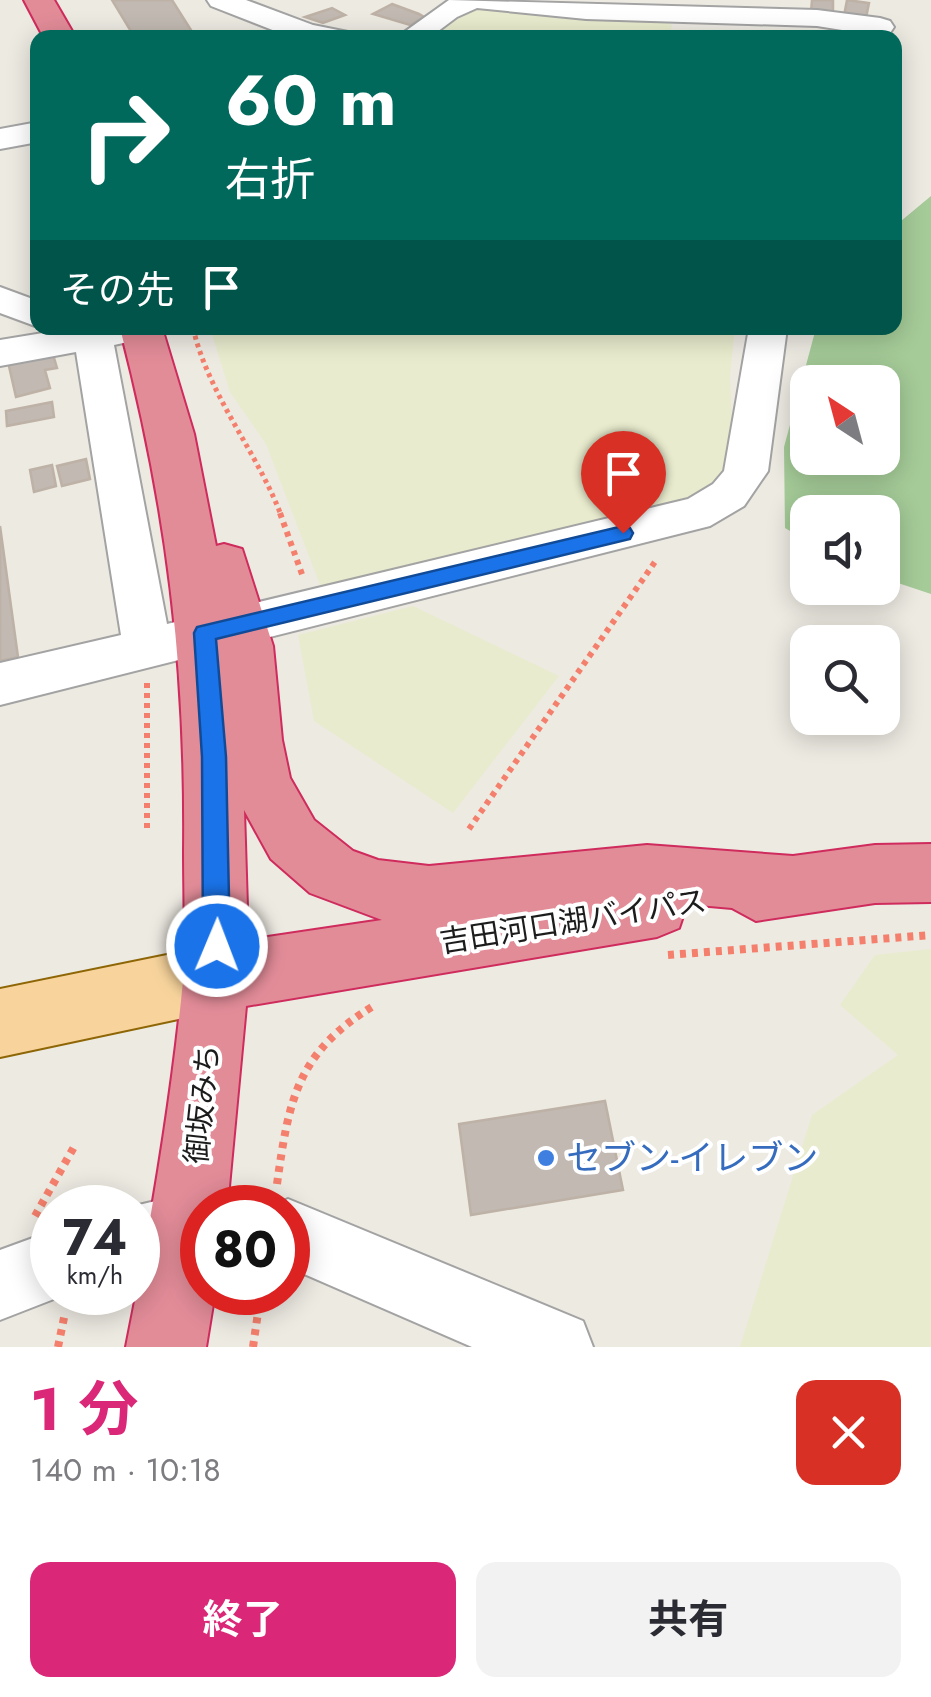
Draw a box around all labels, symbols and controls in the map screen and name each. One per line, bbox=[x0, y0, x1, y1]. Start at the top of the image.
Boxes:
text: 60 m bbox=[225, 50, 397, 151]
icon: right bbox=[60, 70, 190, 200]
text: 右折 bbox=[225, 147, 315, 212]
icon: arrive bbox=[194, 260, 249, 315]
text: その先 bbox=[60, 262, 174, 317]
north arrow bbox=[790, 365, 900, 475]
map controls bbox=[790, 365, 900, 735]
pin bbox=[581, 431, 666, 534]
icon: arrive bbox=[596, 446, 651, 501]
button: sound bbox=[790, 495, 900, 605]
button: search bbox=[790, 625, 900, 735]
street label: 吉田河口湖バイパス bbox=[437, 879, 709, 963]
position arrow bbox=[165, 894, 269, 998]
street label: 御坂みち bbox=[174, 1042, 230, 1166]
place label: セブン-イレブン bbox=[566, 1133, 818, 1183]
marker: セブン-イレブン bbox=[535, 1147, 557, 1169]
speed limit sign: 80 bbox=[180, 1185, 310, 1315]
text: 74 bbox=[62, 1201, 128, 1274]
text: km/h bbox=[67, 1257, 123, 1293]
text: 1 分 bbox=[30, 1366, 139, 1453]
button: close bbox=[796, 1380, 901, 1485]
text: 140 m · 10:18 bbox=[30, 1447, 221, 1493]
button: 終了 bbox=[30, 1562, 456, 1677]
button: 共有 bbox=[476, 1562, 901, 1677]

